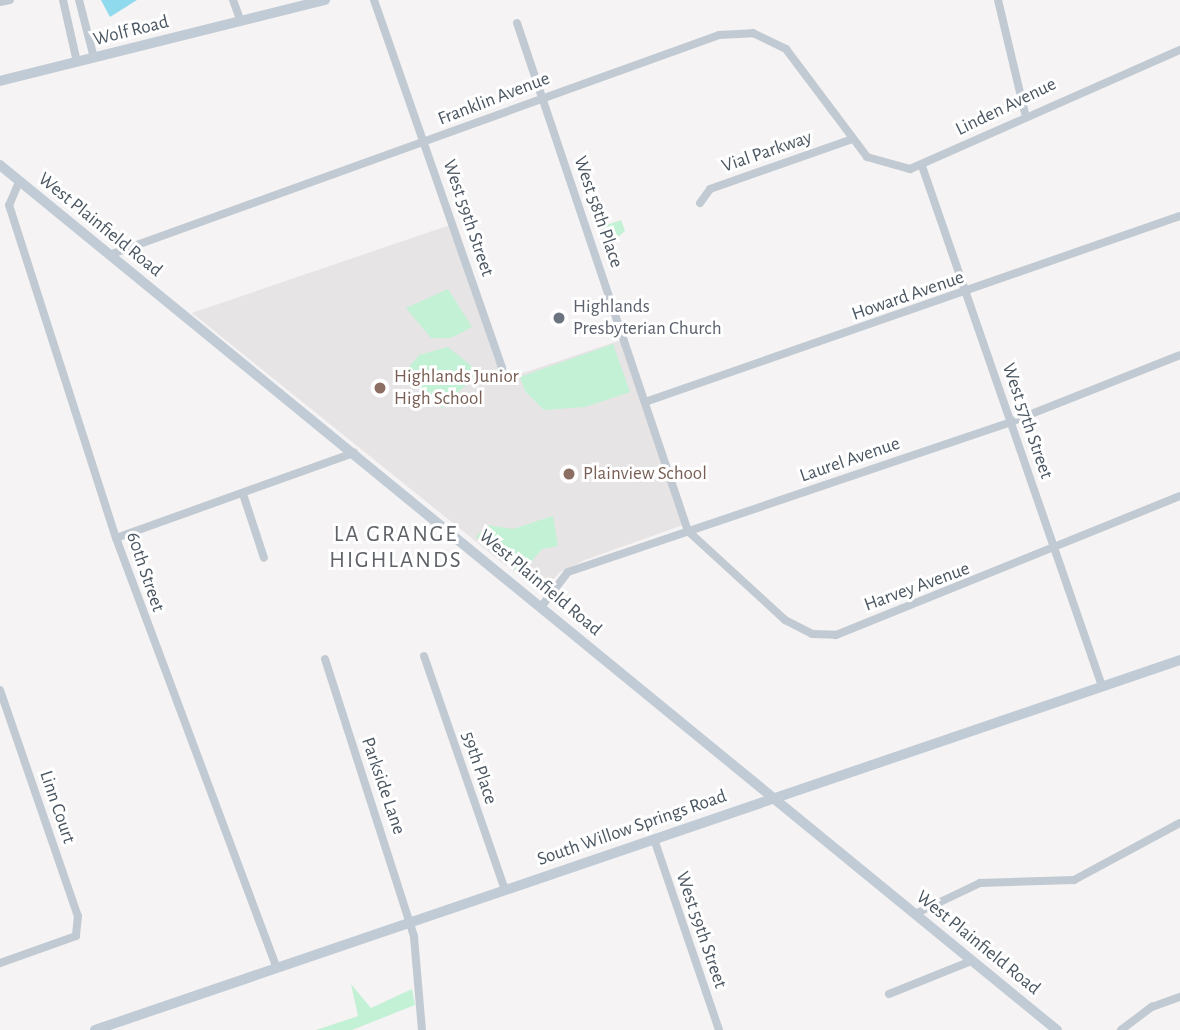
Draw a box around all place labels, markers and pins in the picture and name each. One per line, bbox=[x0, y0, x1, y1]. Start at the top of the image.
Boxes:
place label: Highlands Presbyterian Church bbox=[573, 296, 722, 340]
marker: Highlands Presbyterian Church bbox=[551, 310, 567, 326]
place label: Highlands Junior High School bbox=[394, 366, 519, 410]
marker: Highlands Junior High School bbox=[372, 380, 388, 396]
place label: Plainview School bbox=[583, 463, 707, 485]
marker: Plainview School bbox=[561, 466, 577, 482]

